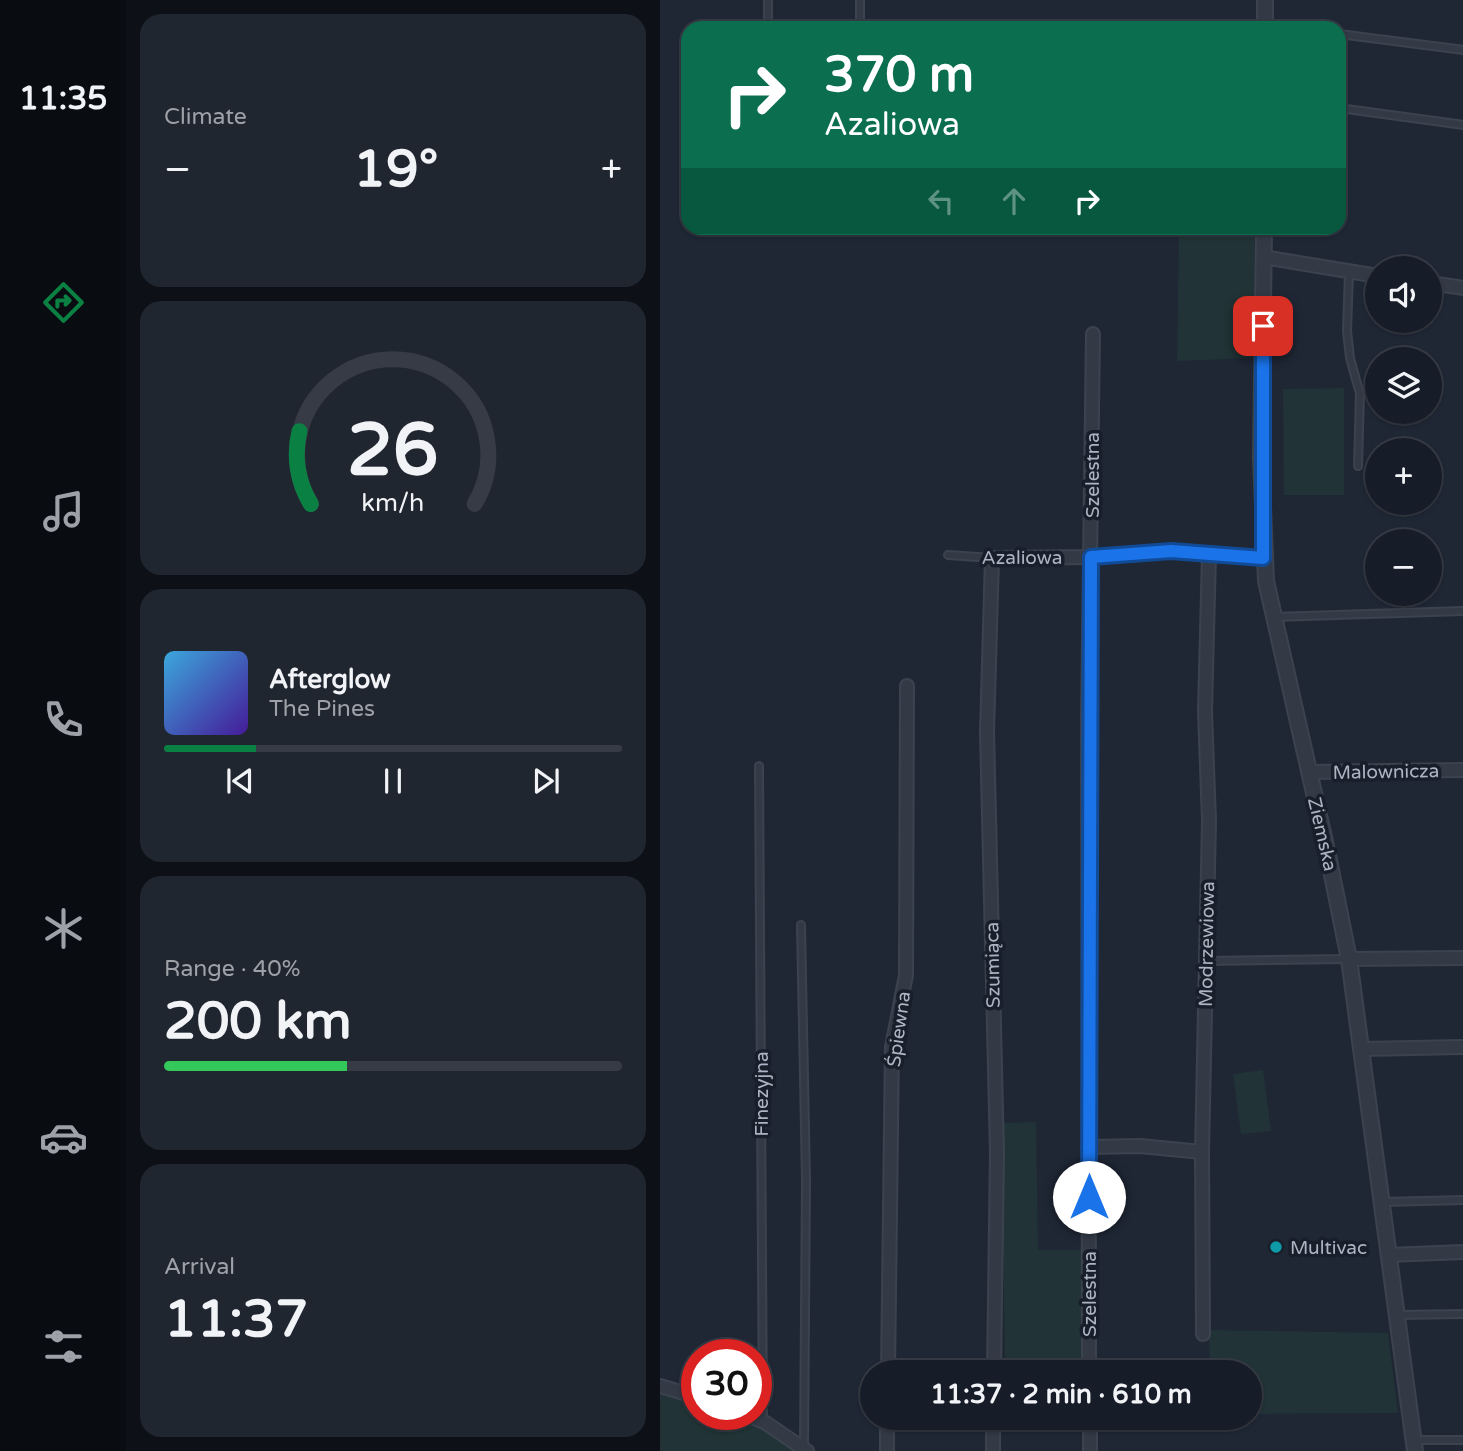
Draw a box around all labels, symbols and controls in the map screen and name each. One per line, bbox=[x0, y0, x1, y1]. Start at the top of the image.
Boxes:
text: 370 m bbox=[824, 46, 974, 105]
icon: right bbox=[709, 49, 800, 140]
text: 11:35 bbox=[19, 80, 107, 118]
text: Climate bbox=[164, 103, 247, 131]
text: Azaliowa bbox=[824, 106, 960, 144]
text: 19° bbox=[353, 138, 438, 201]
text: − bbox=[164, 147, 191, 193]
text: + bbox=[601, 147, 622, 193]
icon: left bbox=[922, 182, 960, 220]
icon: ahead bbox=[995, 182, 1033, 220]
icon: right bbox=[1068, 182, 1106, 220]
map controls bbox=[1365, 256, 1442, 606]
button: sound bbox=[1365, 256, 1442, 333]
icon: directions bbox=[39, 278, 88, 327]
pin bbox=[1233, 296, 1293, 356]
icon: arrive bbox=[1244, 307, 1282, 345]
button: layers bbox=[1365, 347, 1442, 424]
text: 26 bbox=[347, 408, 439, 496]
street label: Szelestna bbox=[1082, 432, 1104, 518]
button: + bbox=[1365, 438, 1442, 515]
icon: music bbox=[39, 487, 88, 536]
text: km/h bbox=[362, 488, 424, 518]
button: − bbox=[1365, 529, 1442, 606]
street label: Azaliowa bbox=[982, 547, 1062, 569]
text: Afterglow bbox=[269, 664, 391, 695]
icon: phone bbox=[39, 695, 88, 744]
text: The Pines bbox=[269, 695, 375, 723]
street label: Malownicza bbox=[1332, 760, 1440, 784]
icon: previous bbox=[221, 762, 259, 800]
icon: pause bbox=[374, 762, 412, 800]
icon: next bbox=[527, 762, 565, 800]
street label: Ziemska bbox=[1303, 795, 1341, 873]
street label: Modrzewiowa bbox=[1195, 881, 1219, 1007]
icon: climate bbox=[39, 904, 88, 953]
street label: Szumiąca bbox=[981, 922, 1005, 1008]
text: Range · 40% bbox=[164, 955, 300, 983]
text: 200 km bbox=[164, 990, 352, 1053]
street label: Śpiewna bbox=[882, 990, 915, 1068]
street label: Finezyjna bbox=[751, 1051, 773, 1137]
icon: car bbox=[39, 1113, 88, 1162]
position arrow bbox=[1052, 1160, 1126, 1234]
place label: Multivac bbox=[1290, 1237, 1367, 1259]
marker: Multivac bbox=[1268, 1239, 1284, 1255]
street label: Szelestna bbox=[1079, 1251, 1101, 1337]
text: Arrival bbox=[164, 1253, 235, 1281]
text: 11:37 bbox=[164, 1288, 308, 1351]
icon: filters bbox=[39, 1322, 88, 1371]
speed limit sign: 30 bbox=[681, 1339, 772, 1430]
text: 11:37 · 2 min · 610 m bbox=[930, 1379, 1192, 1410]

